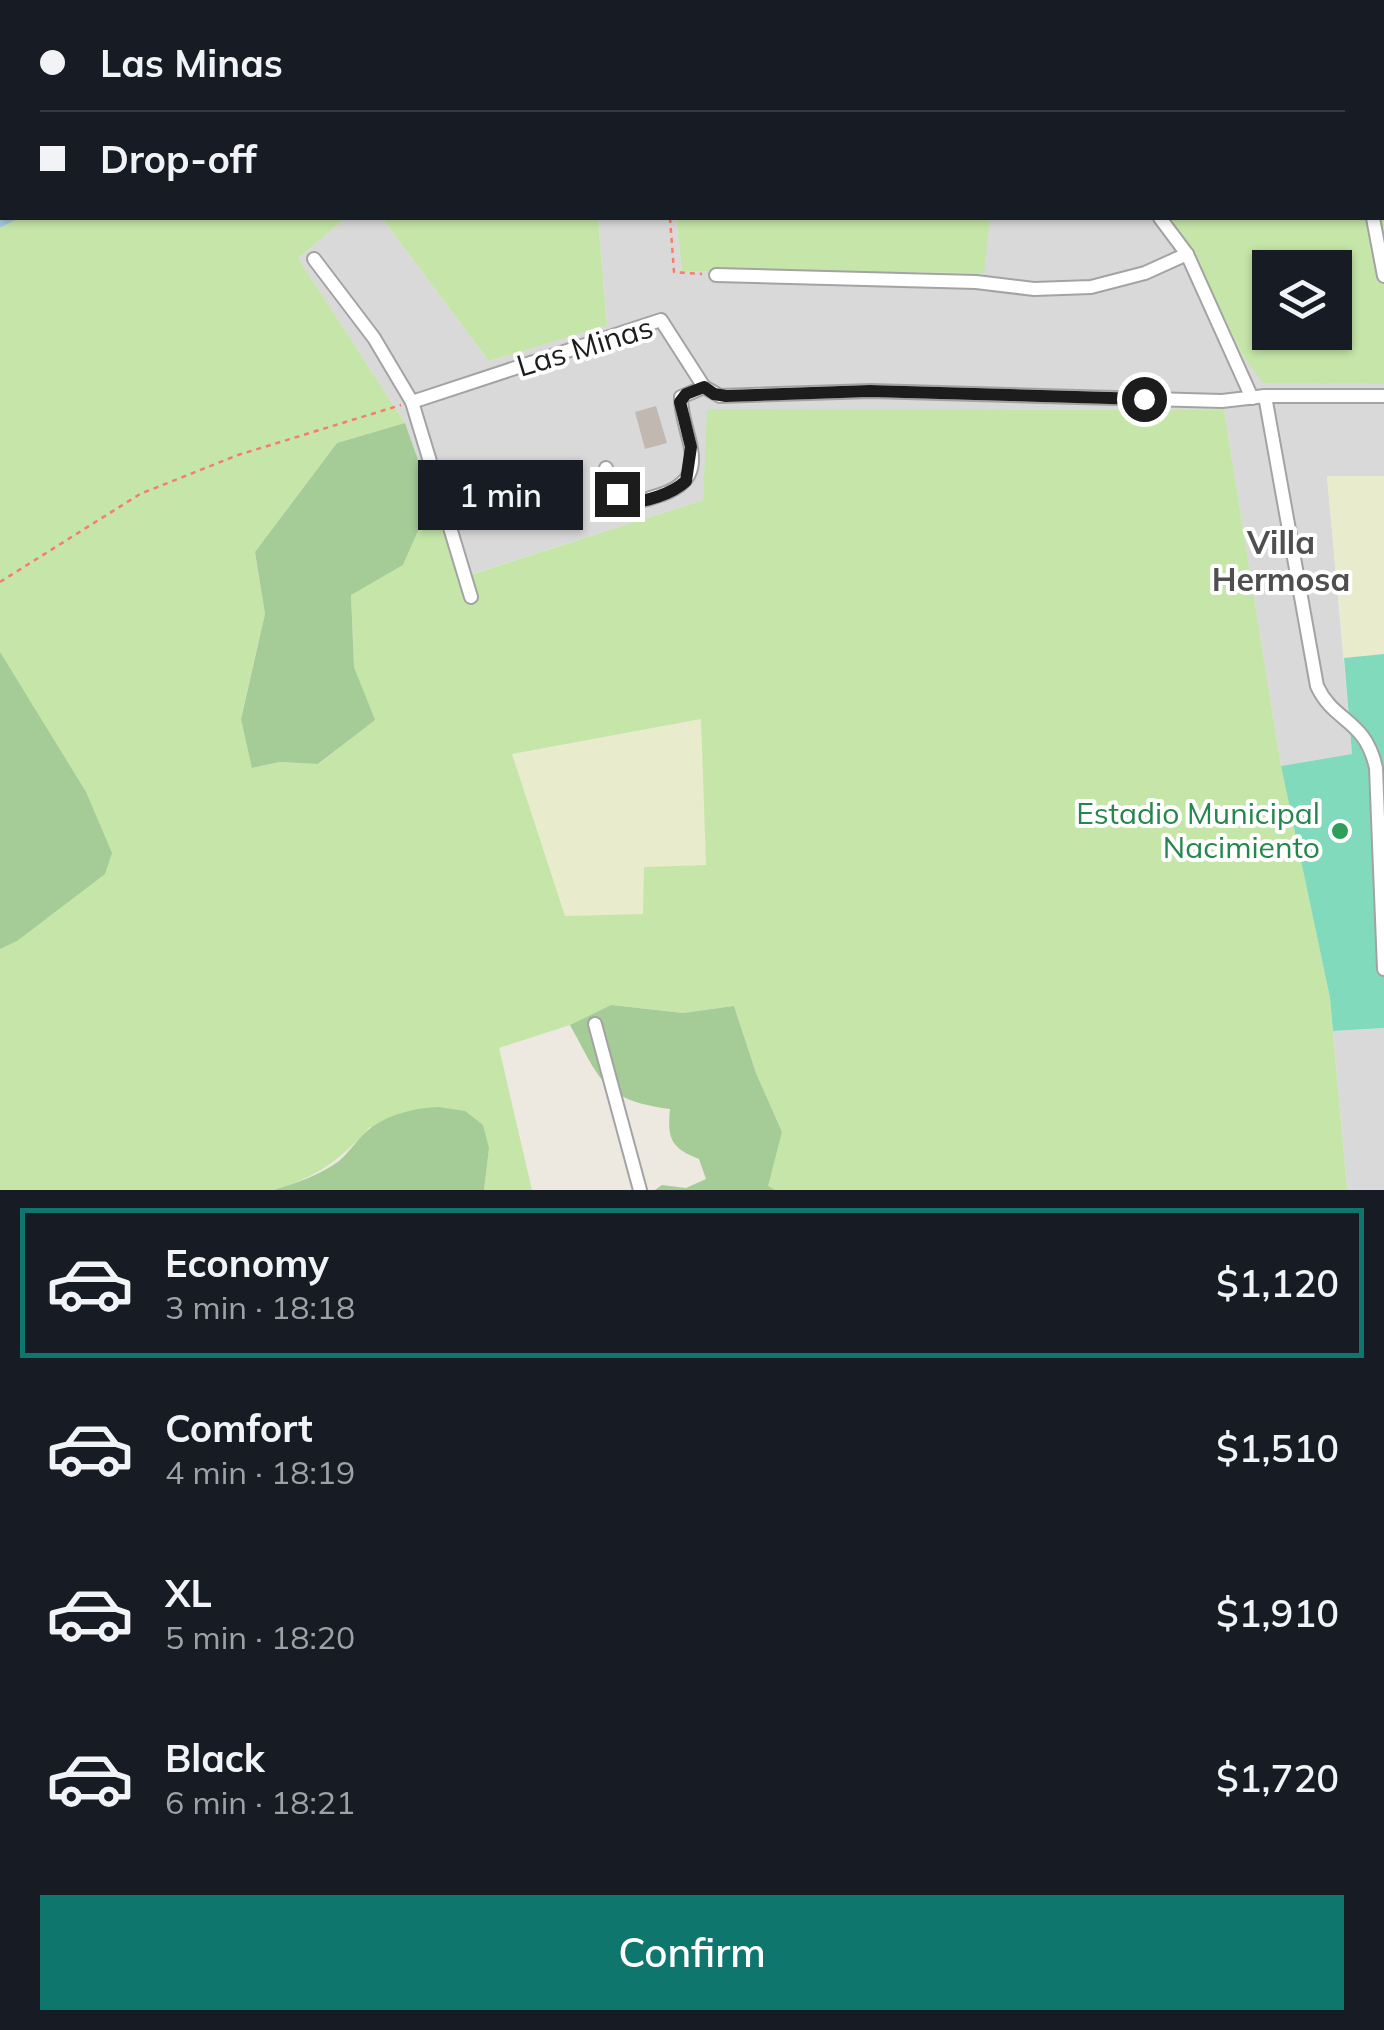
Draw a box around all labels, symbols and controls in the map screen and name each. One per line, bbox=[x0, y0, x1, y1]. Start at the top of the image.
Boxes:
text: Las Minas bbox=[100, 39, 283, 87]
text: Drop-off bbox=[100, 135, 257, 183]
map controls bbox=[1252, 250, 1352, 350]
button: layers bbox=[1252, 250, 1352, 350]
street label: Las Minas bbox=[512, 307, 657, 385]
route start bbox=[1122, 377, 1167, 422]
callout: 1 min bbox=[417, 459, 582, 529]
route end bbox=[595, 472, 640, 517]
text: 1 min bbox=[459, 475, 542, 515]
district label: Villa Hermosa bbox=[1212, 522, 1350, 599]
place label: Estadio Municipal Nacimiento bbox=[1076, 794, 1320, 866]
marker: Estadio Municipal Nacimiento bbox=[1329, 820, 1351, 842]
icon: car bbox=[45, 1238, 135, 1328]
text: Economy bbox=[165, 1239, 329, 1287]
text: $1,120 bbox=[1216, 1259, 1339, 1307]
text: 3 min · 18:18 bbox=[165, 1287, 355, 1327]
icon: car bbox=[45, 1403, 135, 1493]
text: Comfort bbox=[165, 1404, 313, 1452]
text: $1,510 bbox=[1216, 1424, 1339, 1472]
text: 4 min · 18:19 bbox=[165, 1452, 355, 1492]
icon: car bbox=[45, 1568, 135, 1658]
text: XL bbox=[165, 1569, 212, 1617]
text: $1,910 bbox=[1216, 1589, 1339, 1637]
text: 5 min · 18:20 bbox=[165, 1617, 355, 1657]
icon: car bbox=[45, 1733, 135, 1823]
text: Black bbox=[165, 1734, 265, 1782]
text: $1,720 bbox=[1216, 1754, 1339, 1802]
text: 6 min · 18:21 bbox=[165, 1782, 355, 1822]
button: Confirm bbox=[40, 1895, 1344, 2010]

